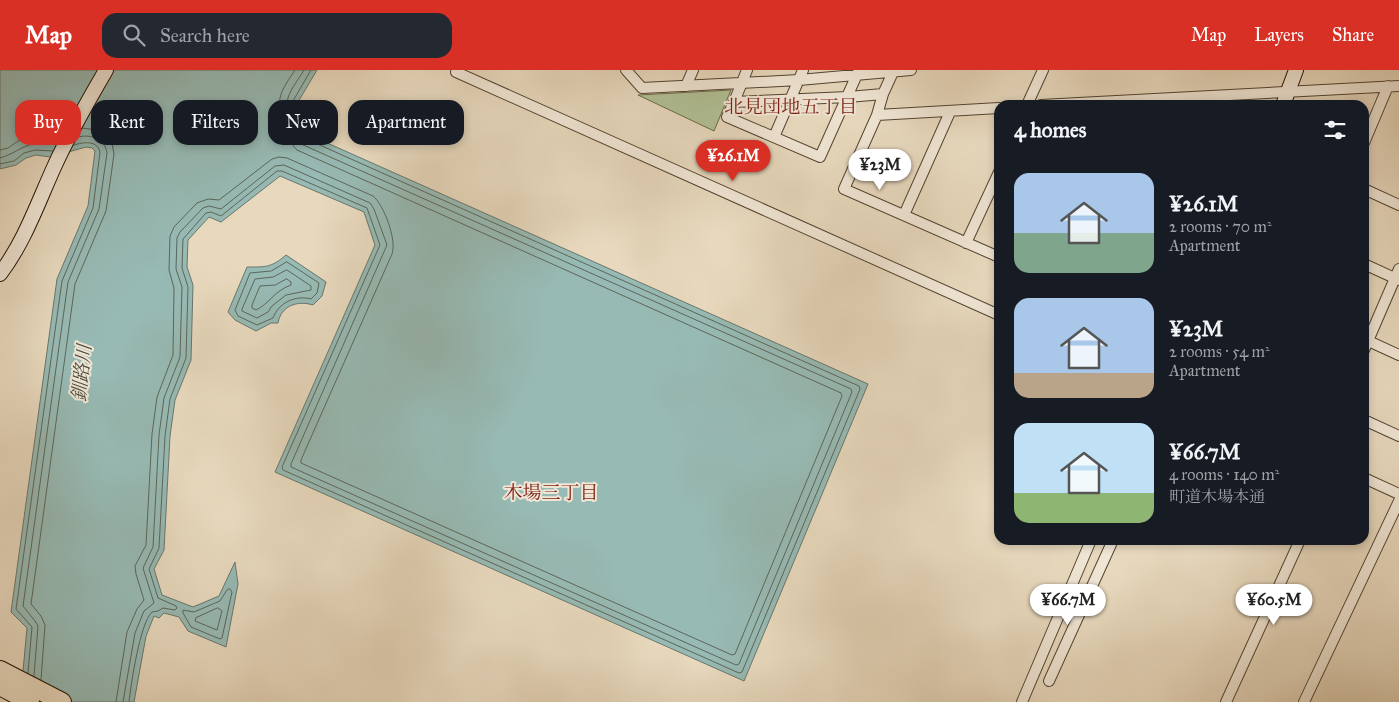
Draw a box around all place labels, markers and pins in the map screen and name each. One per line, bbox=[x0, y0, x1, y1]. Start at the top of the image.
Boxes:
pin: ¥26.1M bbox=[692, 140, 774, 182]
pin: ¥23M bbox=[850, 148, 910, 191]
pin: ¥66.7M bbox=[1027, 584, 1109, 626]
pin: ¥60.5M bbox=[1233, 584, 1315, 626]

